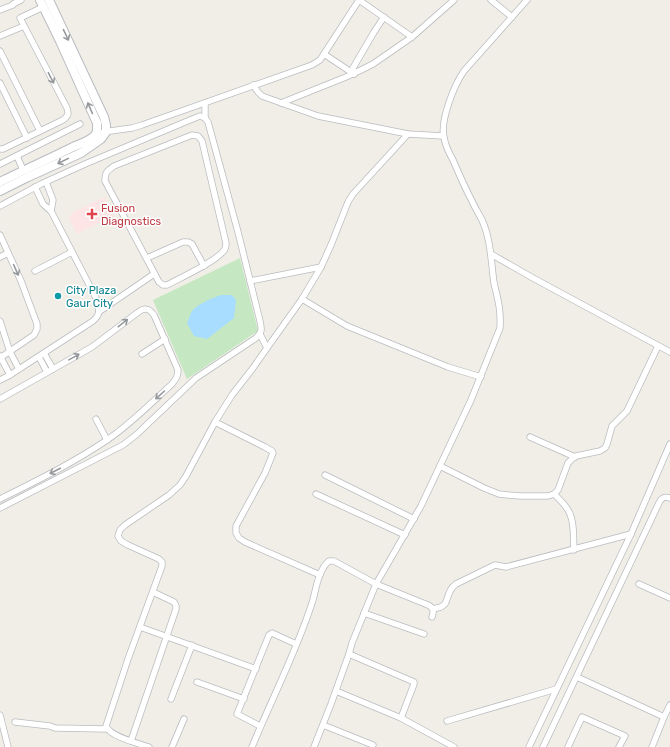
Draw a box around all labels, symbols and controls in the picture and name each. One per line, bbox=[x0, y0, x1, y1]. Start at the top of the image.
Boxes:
one-way arrow bbox=[63, 29, 70, 41]
one-way arrow bbox=[48, 72, 55, 84]
one-way arrow bbox=[86, 102, 93, 114]
one-way arrow bbox=[58, 158, 70, 165]
place label: Fusion Diagnostics bbox=[101, 202, 161, 228]
marker: Fusion Diagnostics bbox=[86, 208, 98, 220]
one-way arrow bbox=[13, 264, 20, 276]
place label: City Plaza Gaur City bbox=[66, 284, 116, 310]
marker: City Plaza Gaur City bbox=[53, 291, 63, 301]
one-way arrow bbox=[118, 319, 129, 327]
one-way arrow bbox=[68, 353, 80, 361]
one-way arrow bbox=[155, 390, 165, 400]
one-way arrow bbox=[49, 468, 61, 475]

